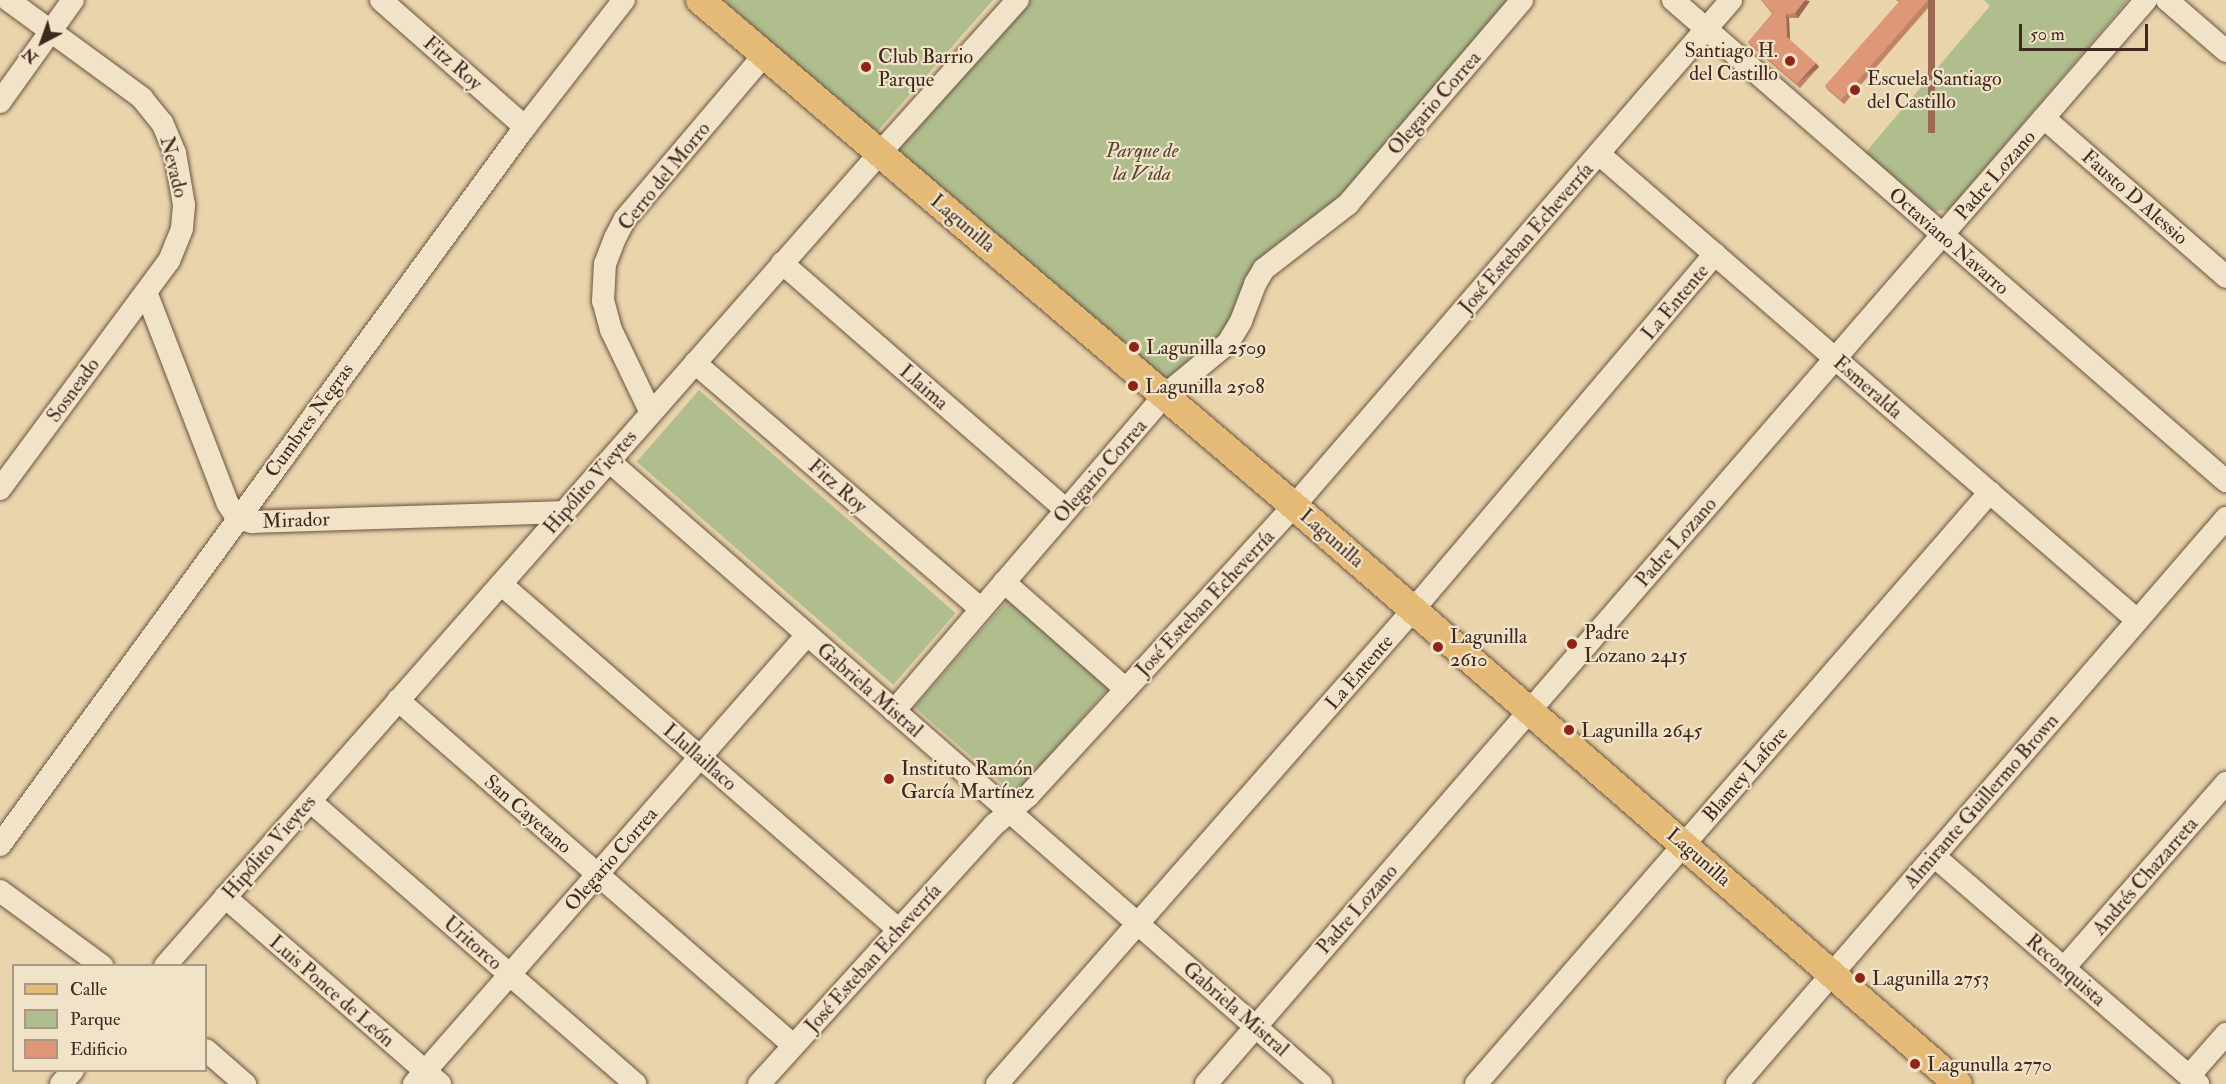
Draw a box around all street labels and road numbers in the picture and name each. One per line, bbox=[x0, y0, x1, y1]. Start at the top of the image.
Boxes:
street label: Fitz Roy bbox=[419, 31, 487, 95]
street label: Olegario Correa bbox=[1382, 46, 1486, 160]
street label: Cerro del Morro bbox=[613, 117, 715, 235]
street label: Padre Lozano bbox=[1949, 125, 2041, 225]
street label: Nevado bbox=[155, 134, 193, 200]
street label: Fausto D Alessio bbox=[2077, 144, 2193, 250]
street label: José Esteban Echeverría bbox=[1454, 158, 1598, 318]
street label: Octaviano Navarro bbox=[1884, 182, 2014, 300]
street label: Lagunilla bbox=[926, 189, 1000, 257]
street label: La Entente bbox=[1636, 259, 1714, 345]
street label: Esmeralda bbox=[1828, 350, 1908, 424]
street label: Sosneado bbox=[42, 353, 104, 427]
street label: Cumbres Negras bbox=[260, 358, 358, 482]
street label: Llaima bbox=[895, 359, 953, 415]
street label: Olegario Correa bbox=[1048, 414, 1152, 528]
street label: Hipólito Vieytes bbox=[538, 425, 642, 539]
street label: Fitz Roy bbox=[804, 454, 872, 518]
street label: Padre Lozano bbox=[1630, 492, 1722, 592]
street label: Lagunilla bbox=[1295, 504, 1369, 572]
street label: Mirador bbox=[262, 507, 330, 533]
street label: José Esteban Echeverría bbox=[1131, 525, 1279, 681]
street label: La Entente bbox=[1320, 630, 1398, 714]
street label: Gabriela Mistral bbox=[812, 638, 928, 742]
street label: Almirante Guillermo Brown bbox=[1899, 709, 2063, 893]
street label: Llullaillaco bbox=[658, 718, 742, 796]
street label: Blamey Lafore bbox=[1697, 722, 1793, 826]
street label: San Cayetano bbox=[479, 769, 577, 859]
street label: Hipólito Vieytes bbox=[217, 790, 321, 904]
street label: Olegario Correa bbox=[559, 802, 663, 916]
street label: Andrés Chazarreta bbox=[2087, 812, 2203, 940]
street label: Lagunilla bbox=[1662, 823, 1736, 891]
street label: Padre Lozano bbox=[1311, 859, 1403, 959]
street label: José Esteban Echeverría bbox=[800, 879, 946, 1037]
street label: Uritorco bbox=[439, 911, 507, 975]
street label: Reconquista bbox=[2021, 929, 2111, 1011]
street label: Luis Ponce de León bbox=[264, 930, 400, 1052]
street label: Gabriela Mistral bbox=[1178, 957, 1294, 1061]

